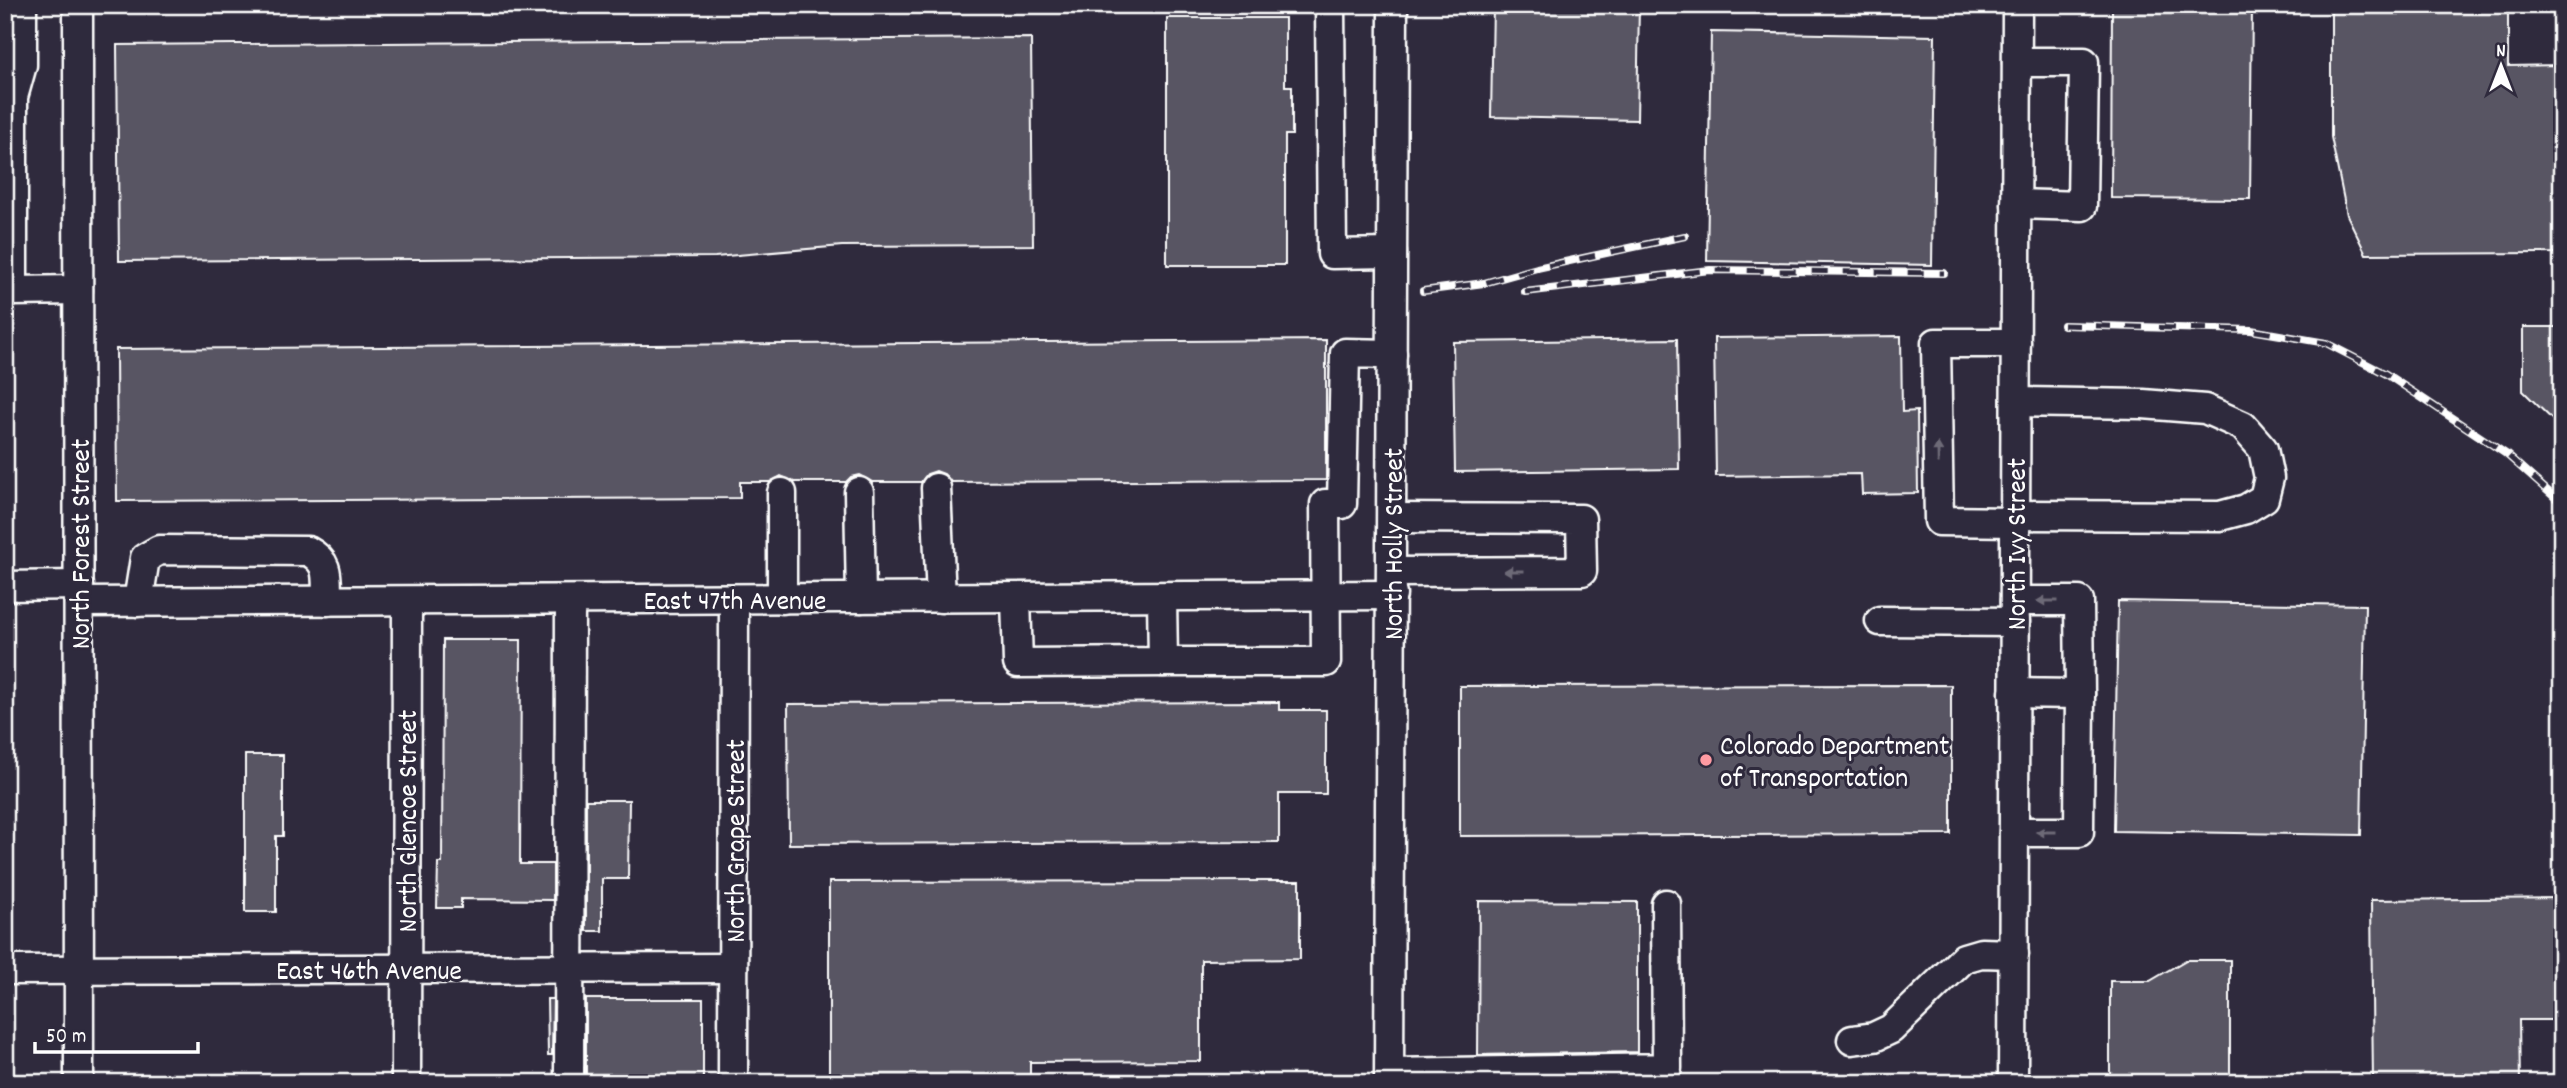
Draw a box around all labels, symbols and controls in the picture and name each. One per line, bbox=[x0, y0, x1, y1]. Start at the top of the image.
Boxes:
north arrow bbox=[2466, 32, 2536, 102]
text: N bbox=[2496, 39, 2506, 66]
street label: North Forest Street bbox=[64, 439, 104, 649]
one-way arrow bbox=[1932, 442, 1944, 464]
street label: North Holly Street bbox=[1377, 448, 1417, 640]
street label: North Ivy Street bbox=[2000, 458, 2040, 630]
one-way arrow bbox=[1503, 566, 1525, 577]
street label: East 47th Avenue bbox=[644, 584, 826, 624]
one-way arrow bbox=[2036, 595, 2058, 607]
street label: North Glencoe Street bbox=[391, 710, 431, 932]
place label: Colorado Department of Transportation bbox=[1720, 729, 1949, 801]
street label: North Grape Street bbox=[719, 739, 759, 943]
marker: Colorado Department of Transportation bbox=[1698, 752, 1714, 768]
one-way arrow bbox=[2035, 826, 2057, 838]
street label: East 46th Avenue bbox=[276, 954, 462, 994]
scale bar bbox=[35, 1011, 198, 1055]
text: 50 m bbox=[46, 1023, 86, 1053]

